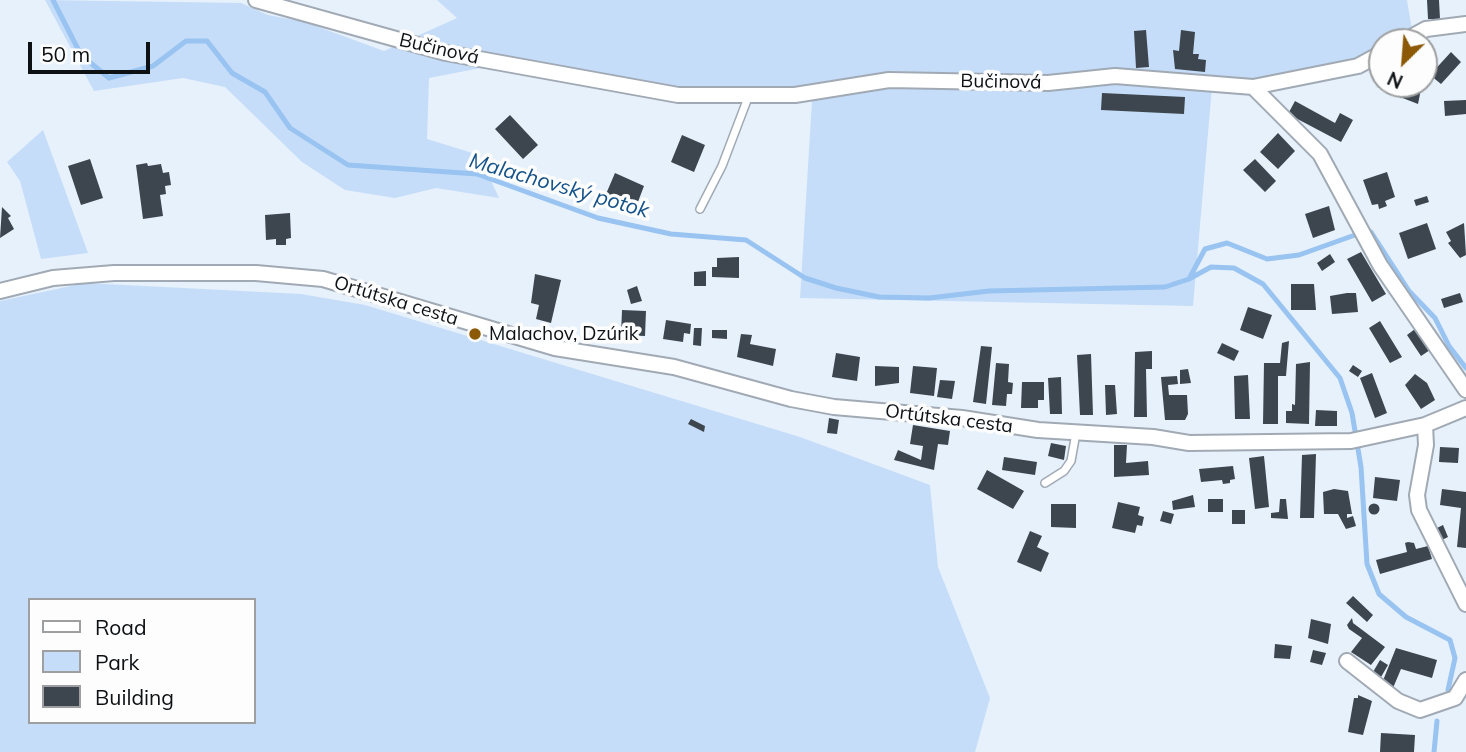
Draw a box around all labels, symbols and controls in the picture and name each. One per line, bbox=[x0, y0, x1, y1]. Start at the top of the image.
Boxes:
scale bar bbox=[32, 28, 154, 72]
north arrow bbox=[1368, 28, 1438, 98]
street label: Bučinová bbox=[397, 29, 481, 69]
text: 50 m bbox=[41, 41, 90, 67]
text: N bbox=[1383, 66, 1407, 94]
street label: Bučinová bbox=[960, 70, 1042, 94]
water label: Malachovský potok bbox=[466, 148, 652, 224]
street label: Ortútska cesta bbox=[331, 271, 461, 331]
place label: Malachov, Dzúrik bbox=[489, 323, 639, 345]
marker: Malachov, Dzúrik bbox=[467, 326, 483, 342]
street label: Ortútska cesta bbox=[884, 400, 1014, 438]
legend bbox=[28, 598, 256, 724]
text: Road bbox=[95, 614, 146, 640]
text: Park bbox=[95, 649, 139, 675]
text: Building bbox=[95, 684, 174, 710]

